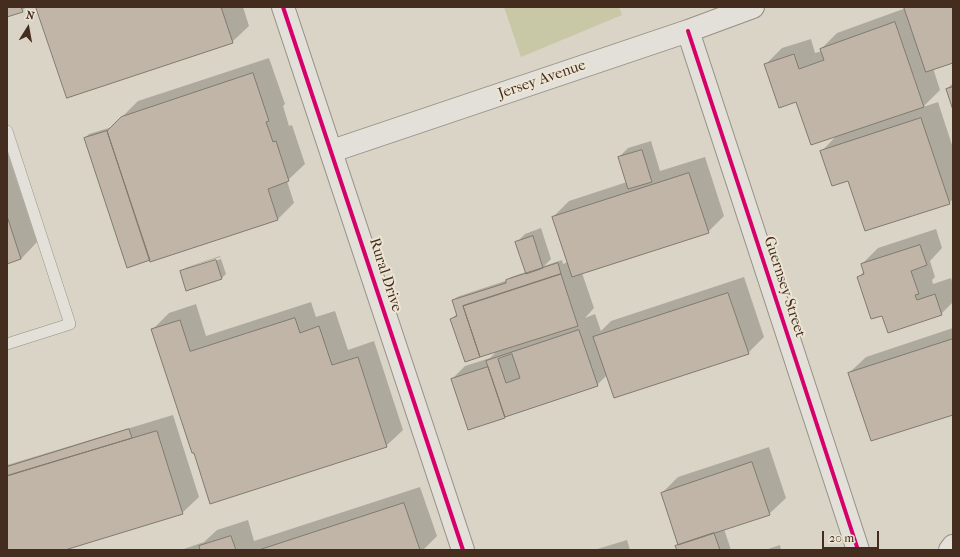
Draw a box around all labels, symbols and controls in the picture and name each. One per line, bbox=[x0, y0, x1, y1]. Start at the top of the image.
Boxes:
north arrow bbox=[8, 8, 48, 48]
text: N bbox=[25, 9, 36, 23]
street label: Jersey Avenue bbox=[496, 57, 588, 103]
street label: Guernsey Street bbox=[759, 234, 809, 340]
street label: Rural Drive bbox=[365, 236, 405, 314]
scale bar bbox=[824, 523, 881, 549]
text: 20 m bbox=[829, 531, 854, 545]

